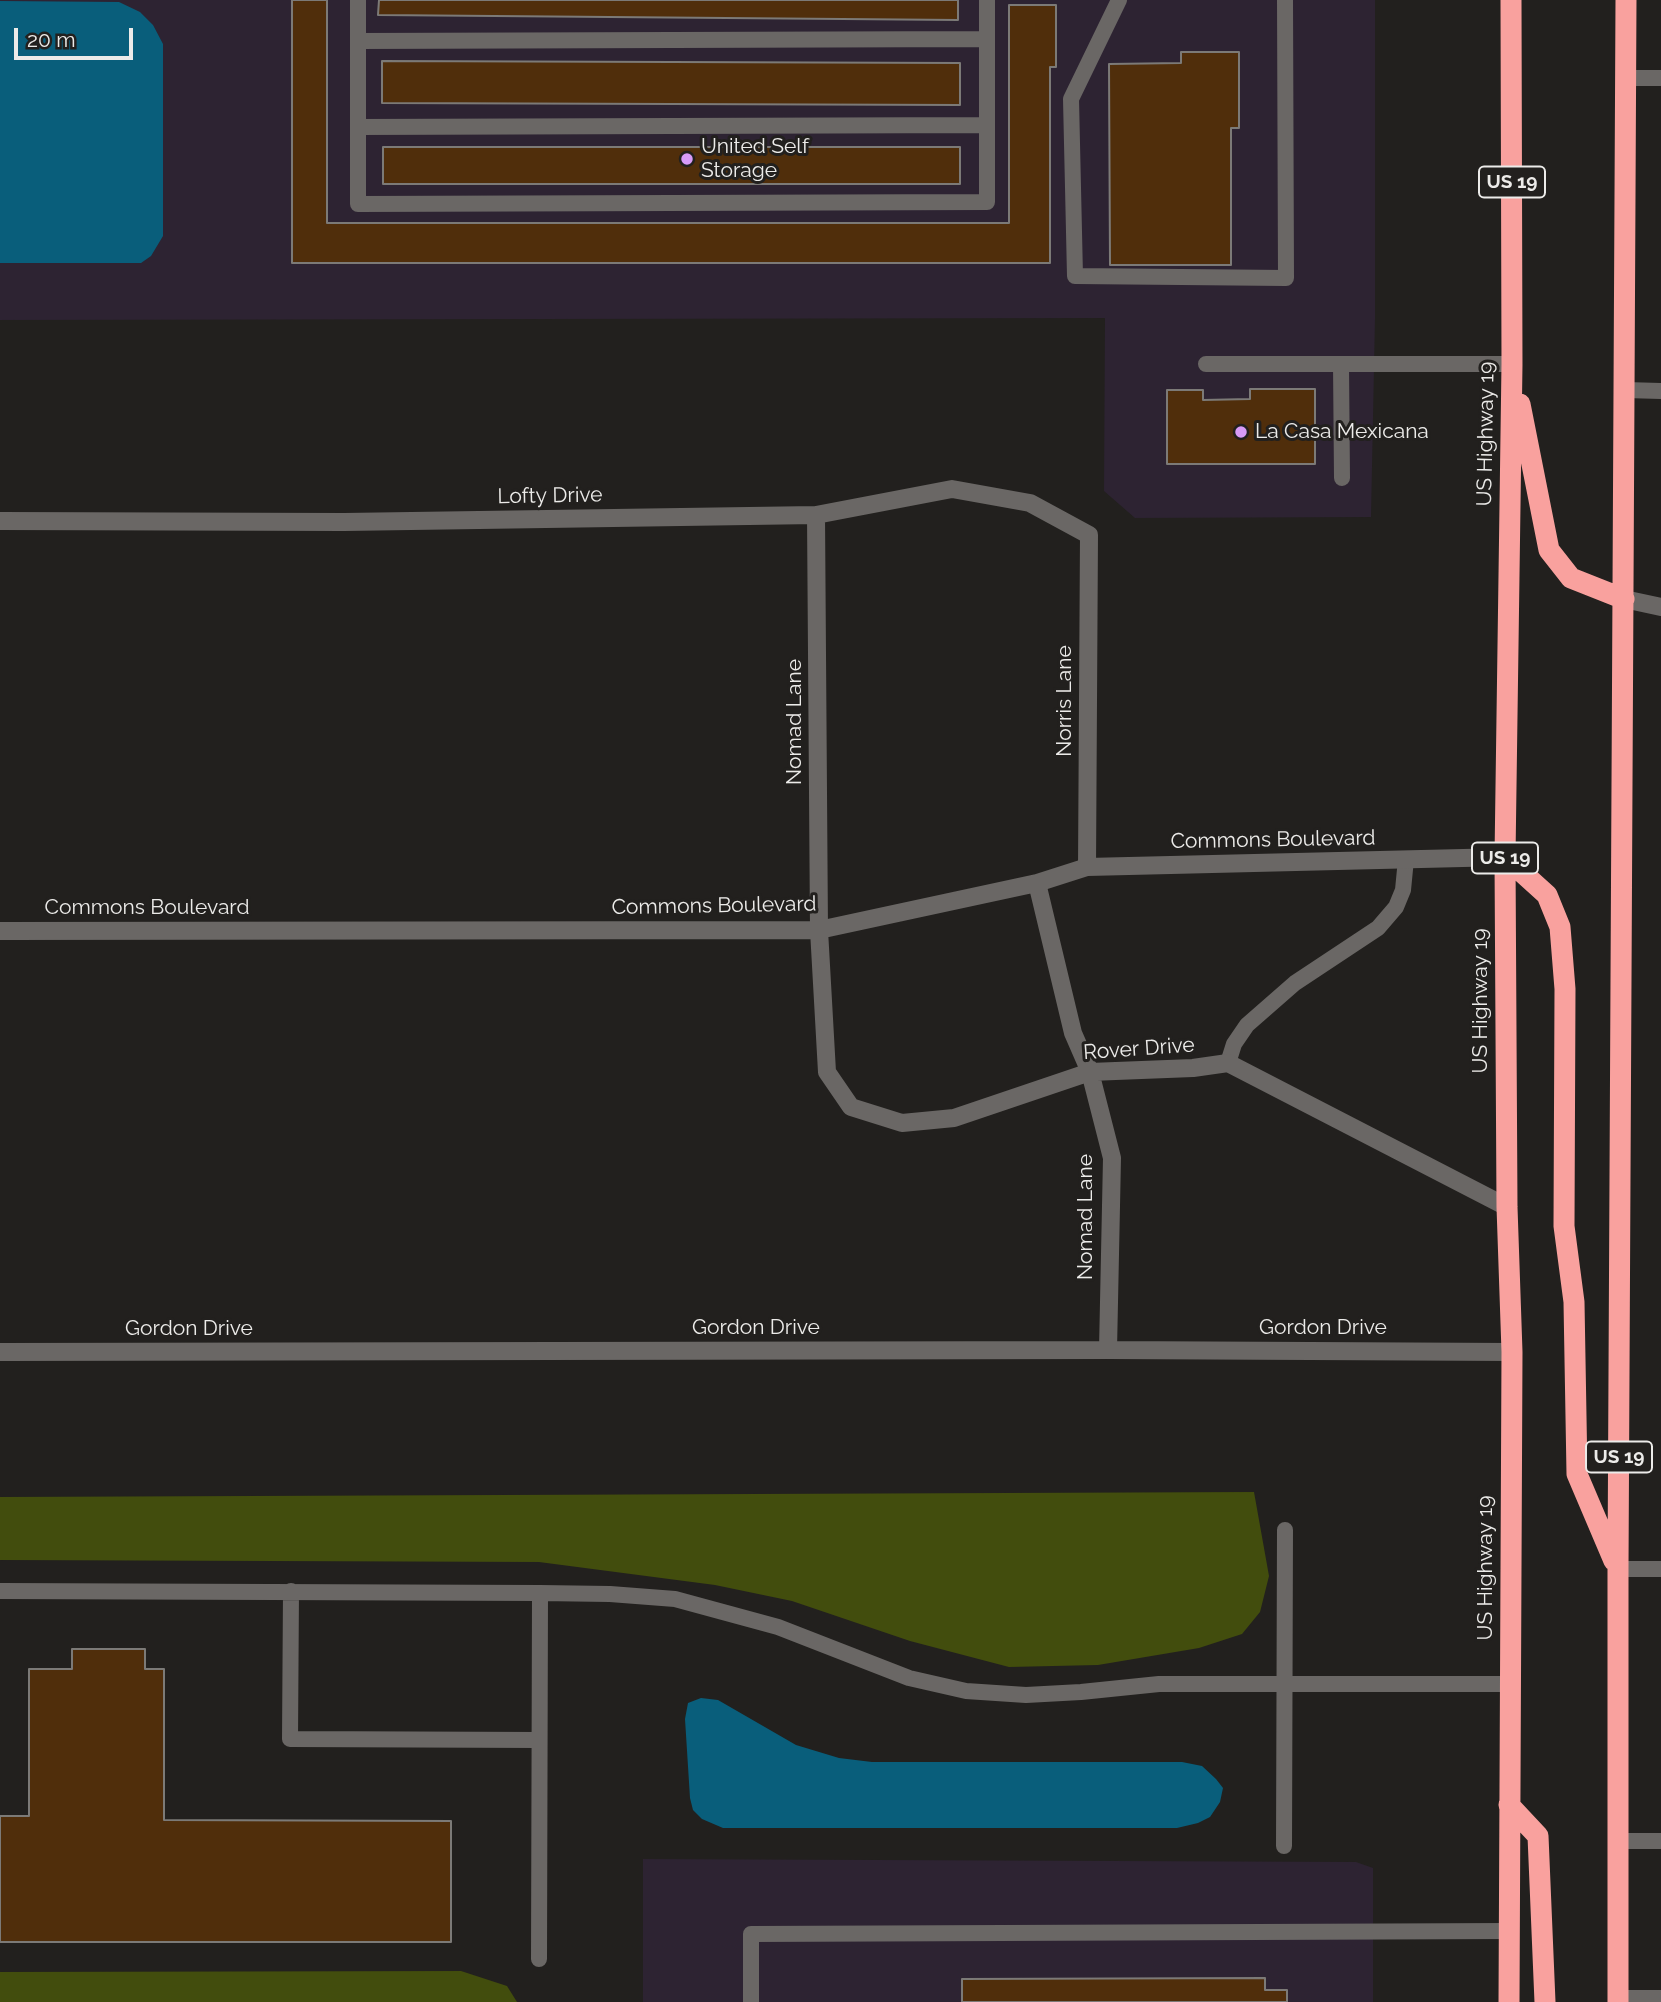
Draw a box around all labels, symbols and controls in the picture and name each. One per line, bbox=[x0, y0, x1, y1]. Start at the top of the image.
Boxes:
scale bar bbox=[18, 14, 136, 58]
text: 20 m bbox=[27, 27, 75, 52]
place label: United Self Storage bbox=[701, 134, 809, 184]
marker: United Self Storage bbox=[679, 151, 695, 167]
road number: US 19 bbox=[1479, 166, 1545, 198]
street label: US Highway 19 bbox=[1472, 361, 1500, 507]
place label: La Casa Mexicana bbox=[1255, 419, 1429, 445]
marker: La Casa Mexicana bbox=[1233, 424, 1249, 440]
street label: Lofty Drive bbox=[497, 482, 603, 510]
street label: Norris Lane bbox=[1052, 645, 1078, 757]
street label: Nomad Lane bbox=[782, 659, 808, 785]
street label: Commons Boulevard bbox=[1170, 826, 1376, 854]
road number: US 19 bbox=[1472, 842, 1538, 874]
street label: Commons Boulevard bbox=[611, 892, 817, 920]
street label: Commons Boulevard bbox=[45, 895, 249, 921]
street label: US Highway 19 bbox=[1468, 929, 1494, 1073]
street label: Rover Drive bbox=[1083, 1033, 1195, 1065]
street label: Nomad Lane bbox=[1073, 1154, 1099, 1280]
street label: Gordon Drive bbox=[692, 1315, 820, 1341]
street label: Gordon Drive bbox=[1259, 1315, 1387, 1341]
street label: Gordon Drive bbox=[125, 1316, 253, 1342]
road number: US 19 bbox=[1586, 1442, 1652, 1472]
street label: US Highway 19 bbox=[1473, 1496, 1499, 1640]

